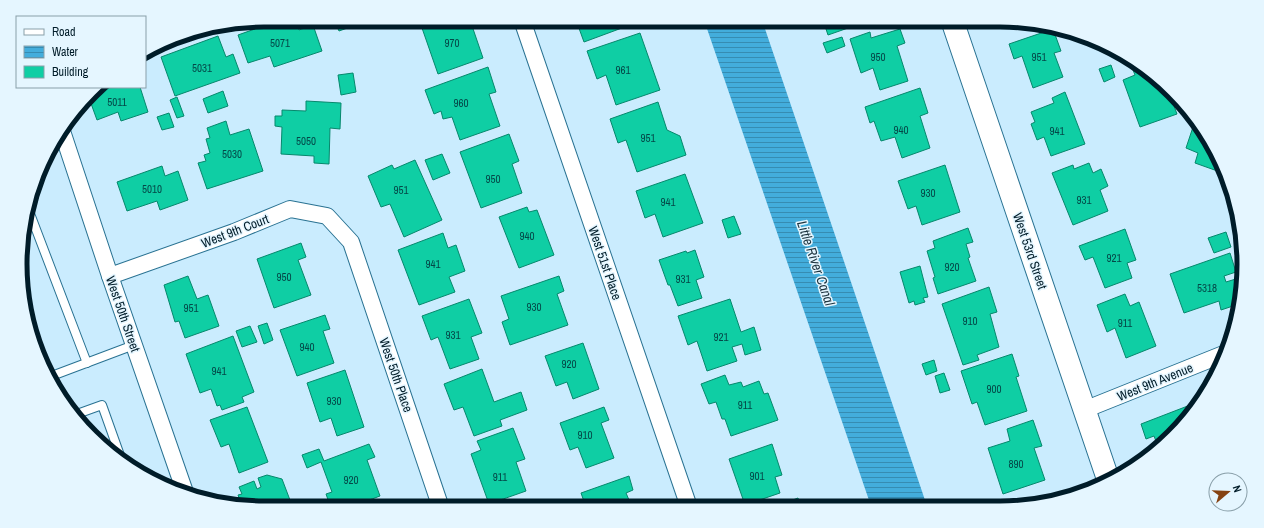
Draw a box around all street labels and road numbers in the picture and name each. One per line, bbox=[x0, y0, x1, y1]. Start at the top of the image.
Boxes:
street label: West 9th Court bbox=[199, 210, 271, 252]
street label: West 53rd Street bbox=[1009, 211, 1051, 292]
street label: West 51st Place bbox=[584, 224, 626, 302]
street label: West 50th Street bbox=[102, 274, 144, 354]
street label: West 50th Place bbox=[375, 336, 417, 414]
street label: West 9th Avenue bbox=[1115, 359, 1195, 405]

